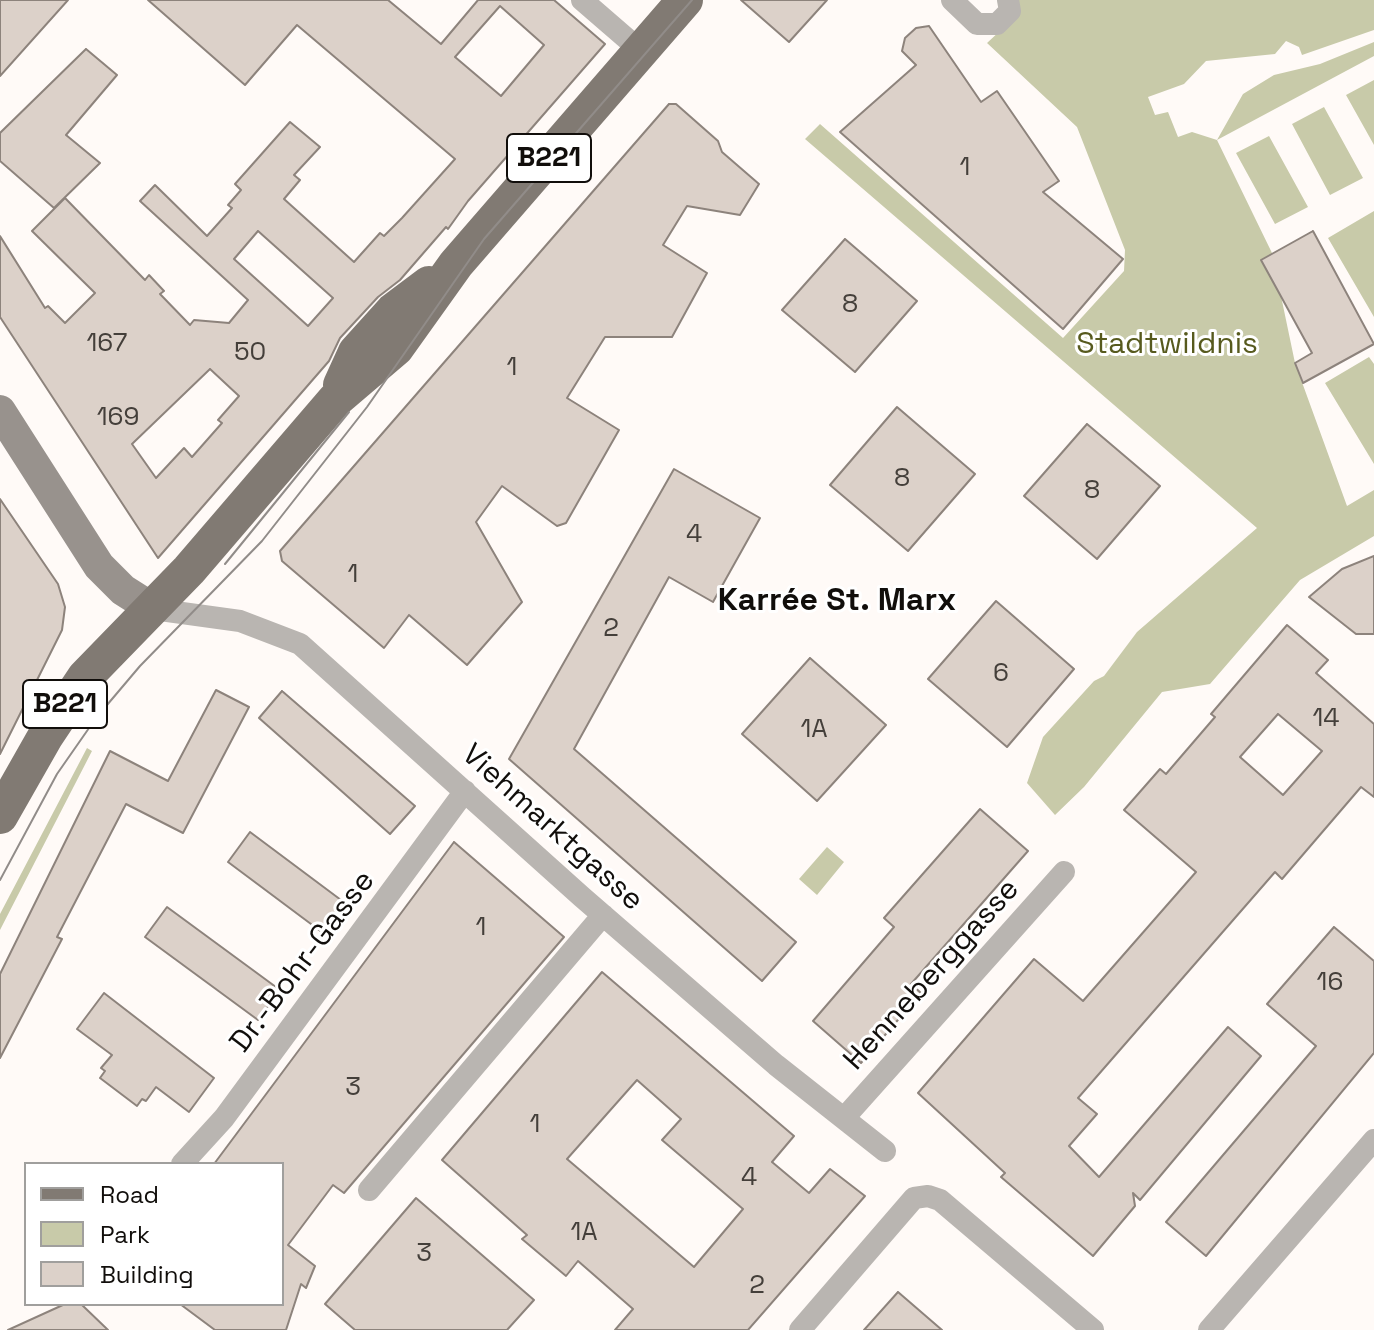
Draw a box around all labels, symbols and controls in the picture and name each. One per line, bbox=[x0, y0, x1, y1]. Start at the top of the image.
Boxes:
road number: B221 bbox=[507, 134, 591, 182]
house number: 1 bbox=[960, 152, 970, 184]
house number: 8 bbox=[842, 289, 858, 321]
park label: Stadtwildnis bbox=[1076, 327, 1258, 363]
house number: 167 bbox=[86, 328, 128, 360]
house number: 50 bbox=[234, 337, 266, 369]
house number: 1 bbox=[507, 352, 517, 384]
house number: 169 bbox=[97, 402, 139, 434]
house number: 8 bbox=[894, 463, 910, 495]
house number: 8 bbox=[1084, 475, 1100, 507]
house number: 4 bbox=[686, 519, 702, 551]
house number: 1 bbox=[348, 559, 358, 591]
district label: Karrée St. Marx bbox=[718, 582, 956, 620]
house number: 2 bbox=[603, 613, 619, 645]
house number: 6 bbox=[993, 658, 1009, 690]
road number: B221 bbox=[23, 680, 107, 728]
house number: 14 bbox=[1312, 703, 1340, 735]
house number: 1A bbox=[800, 714, 828, 746]
street label: Viehmarktgasse bbox=[454, 737, 650, 919]
street label: Dr.-Bohr-Gasse bbox=[223, 864, 383, 1060]
street label: Henneberggasse bbox=[837, 872, 1027, 1078]
house number: 1 bbox=[476, 912, 486, 944]
house number: 16 bbox=[1317, 967, 1343, 999]
house number: 3 bbox=[345, 1072, 361, 1104]
house number: 1 bbox=[530, 1109, 540, 1141]
legend bbox=[24, 1162, 284, 1306]
house number: 4 bbox=[741, 1162, 757, 1194]
text: Road bbox=[100, 1179, 159, 1210]
house number: 1A bbox=[570, 1217, 598, 1249]
text: Park bbox=[100, 1219, 150, 1250]
house number: 3 bbox=[416, 1238, 432, 1270]
text: Building bbox=[100, 1259, 194, 1290]
house number: 2 bbox=[749, 1270, 765, 1302]

